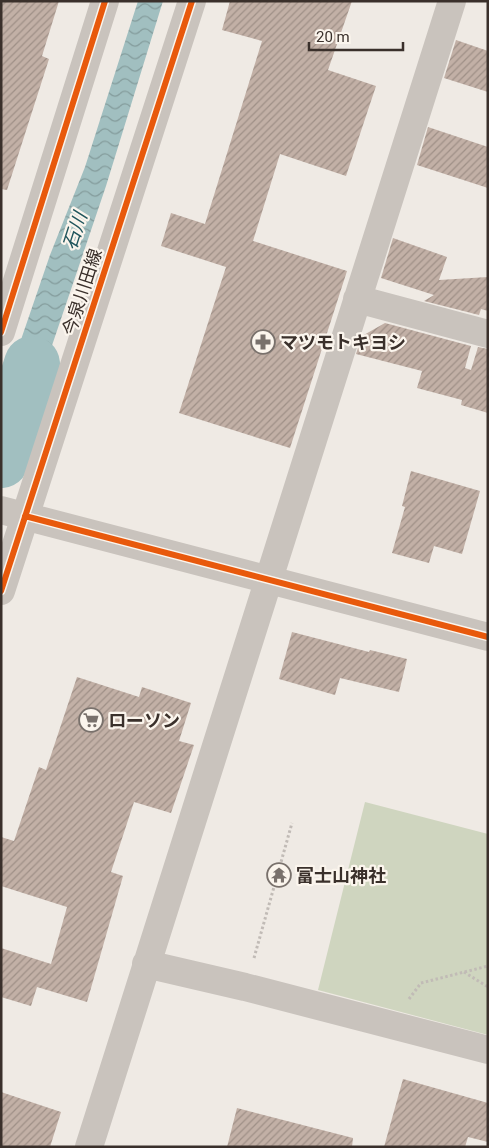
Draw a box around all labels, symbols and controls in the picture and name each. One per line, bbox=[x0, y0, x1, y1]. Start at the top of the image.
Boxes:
scale bar bbox=[309, 20, 403, 52]
text: 20 m bbox=[316, 28, 350, 46]
water label: 石川 bbox=[58, 207, 92, 253]
street label: 今泉川田線 bbox=[58, 246, 106, 338]
pharmacy icon: マツモトキヨシ bbox=[250, 329, 276, 355]
place label: マツモトキヨシ bbox=[280, 332, 406, 353]
supermarket icon: ローソン bbox=[78, 707, 104, 733]
place label: ローソン bbox=[108, 710, 180, 731]
temple icon: 富士山神社 bbox=[266, 862, 292, 888]
place label: 富士山神社 bbox=[296, 865, 386, 886]

